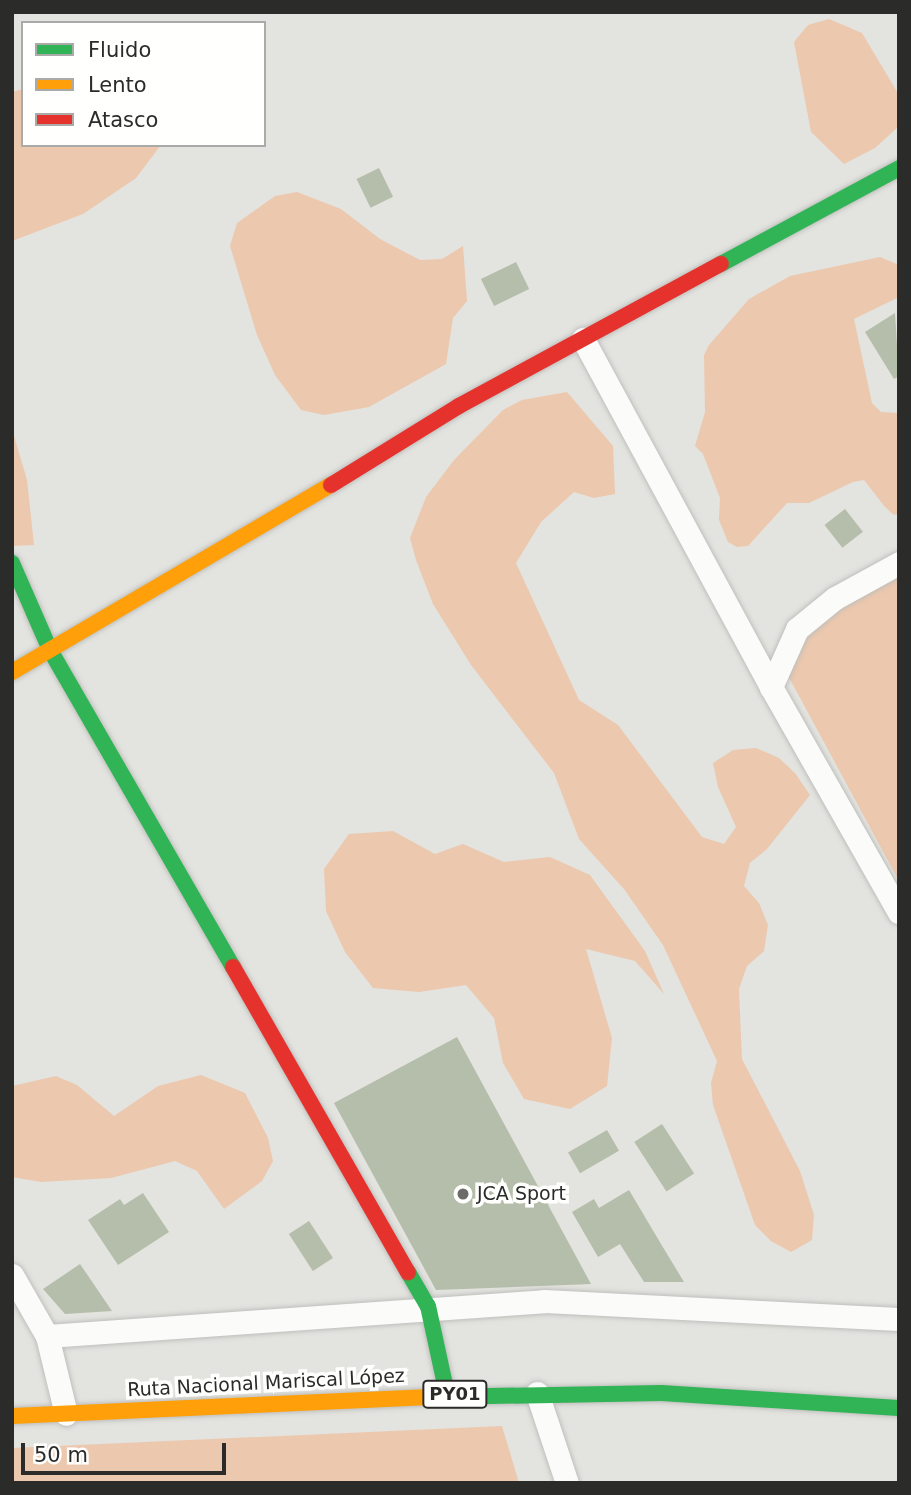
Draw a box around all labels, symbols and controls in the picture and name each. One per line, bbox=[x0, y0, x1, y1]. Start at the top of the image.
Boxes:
legend bbox=[21, 21, 266, 147]
text: Fluido bbox=[88, 38, 151, 62]
text: Lento bbox=[88, 73, 147, 97]
text: Atasco bbox=[88, 108, 158, 132]
place label: JCA Sport bbox=[477, 1183, 566, 1205]
marker: JCA Sport bbox=[455, 1186, 471, 1202]
street label: Ruta Nacional Mariscal López bbox=[127, 1364, 405, 1402]
road number: PY01 bbox=[422, 1380, 488, 1408]
scale bar bbox=[24, 1428, 229, 1472]
text: 50 m bbox=[34, 1443, 88, 1467]

